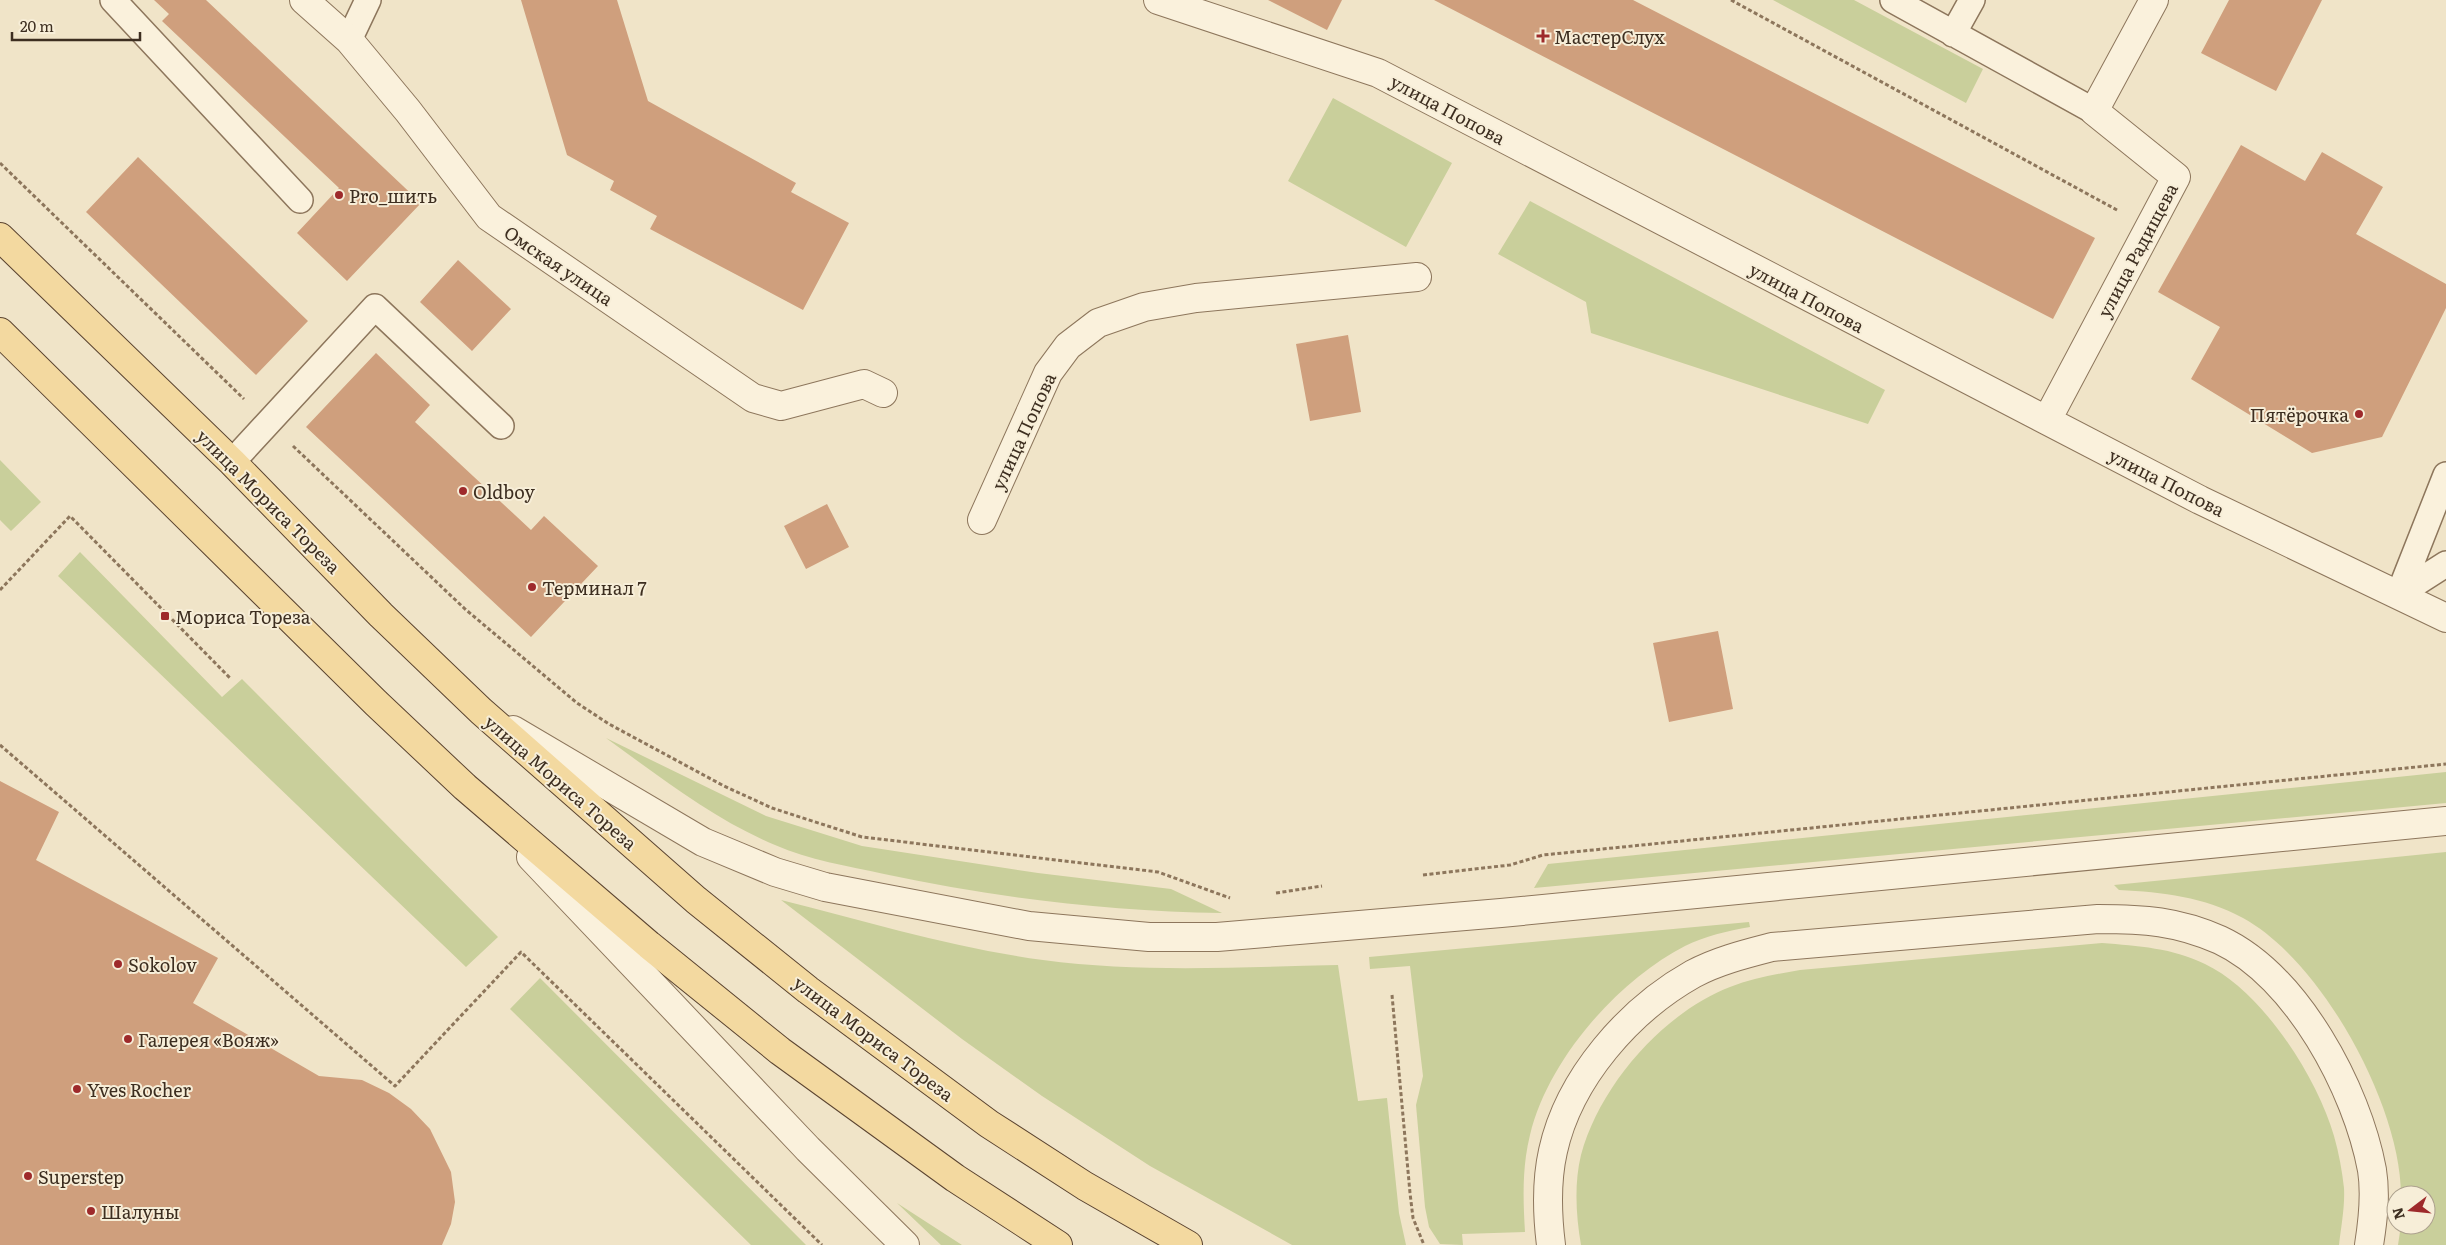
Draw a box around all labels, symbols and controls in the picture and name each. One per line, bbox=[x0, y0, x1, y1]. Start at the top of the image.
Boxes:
scale bar bbox=[12, 10, 140, 42]
text: 20 m bbox=[20, 14, 54, 37]
place label: МастерСлух bbox=[1554, 23, 1665, 50]
marker: МастерСлух bbox=[1536, 29, 1550, 43]
street label: улица Попова bbox=[1386, 67, 1511, 151]
street label: улица Радищева bbox=[2090, 178, 2184, 322]
place label: Pro_шить bbox=[349, 182, 437, 209]
marker: Pro_шить bbox=[333, 189, 345, 201]
street label: Омская улица bbox=[499, 218, 619, 312]
street label: улица Попова bbox=[1745, 255, 1870, 339]
street label: улица Попова bbox=[984, 367, 1062, 494]
place label: Пятёрочка bbox=[2250, 401, 2349, 428]
marker: Пятёрочка bbox=[2353, 408, 2365, 420]
street label: улица Мориса Тореза bbox=[191, 423, 347, 579]
street label: улица Попова bbox=[2104, 441, 2230, 523]
place label: Oldboy bbox=[473, 478, 536, 505]
marker: Oldboy bbox=[457, 485, 469, 497]
place label: Терминал 7 bbox=[542, 574, 647, 601]
marker: Терминал 7 bbox=[526, 581, 538, 593]
place label: Мориса Тореза bbox=[175, 603, 311, 630]
marker: Мориса Тореза bbox=[159, 610, 171, 622]
street label: улица Мориса Тореза bbox=[479, 708, 643, 856]
place label: Sokolov bbox=[128, 951, 197, 978]
marker: Sokolov bbox=[112, 958, 124, 970]
street label: улица Мориса Тореза bbox=[788, 969, 960, 1107]
place label: Галерея «Вояж» bbox=[138, 1026, 279, 1053]
marker: Галерея «Вояж» bbox=[122, 1033, 134, 1045]
place label: Yves Rocher bbox=[87, 1076, 192, 1103]
marker: Yves Rocher bbox=[71, 1083, 83, 1095]
place label: Superstep bbox=[38, 1163, 124, 1190]
marker: Superstep bbox=[22, 1170, 34, 1182]
north arrow bbox=[2386, 1185, 2436, 1235]
place label: Шалуны bbox=[101, 1198, 179, 1225]
marker: Шалуны bbox=[85, 1205, 97, 1217]
text: N bbox=[2386, 1205, 2409, 1222]

